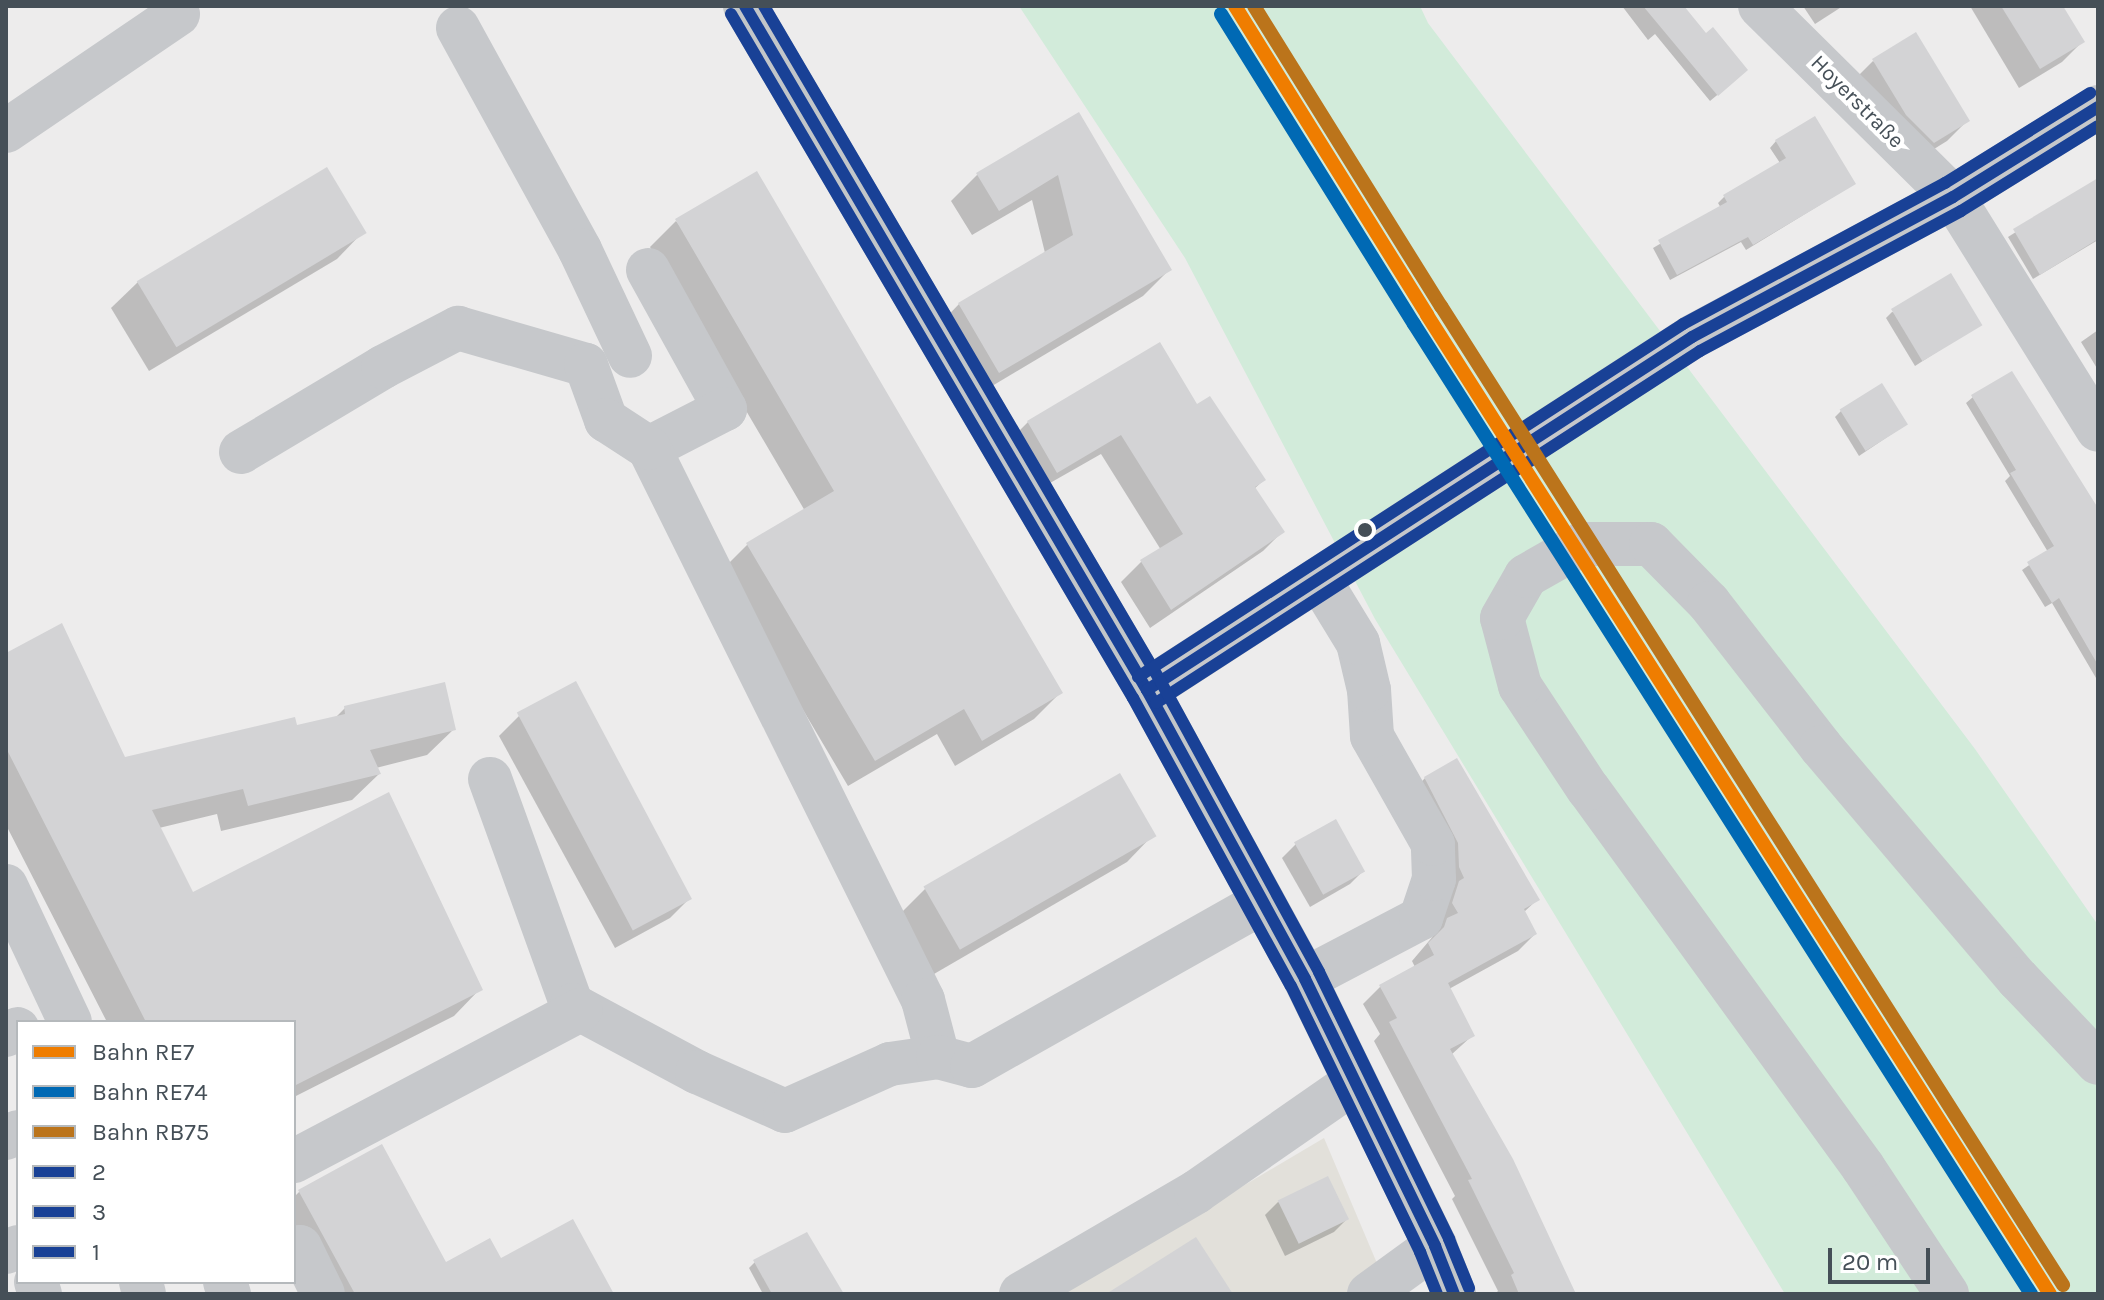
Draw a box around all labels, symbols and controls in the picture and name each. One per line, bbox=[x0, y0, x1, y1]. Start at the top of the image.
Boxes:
street label: Hoyerstraße bbox=[1805, 50, 1909, 154]
unlabelled marker bbox=[1357, 522, 1373, 538]
legend bbox=[16, 1020, 296, 1284]
text: Bahn RE7 bbox=[92, 1038, 194, 1066]
text: Bahn RE74 bbox=[92, 1078, 208, 1106]
text: Bahn RB75 bbox=[92, 1118, 209, 1146]
text: 2 bbox=[92, 1158, 106, 1186]
text: 3 bbox=[92, 1198, 106, 1226]
scale bar bbox=[1832, 1232, 1934, 1282]
text: 1 bbox=[92, 1238, 100, 1266]
text: 20 m bbox=[1842, 1248, 1898, 1276]

